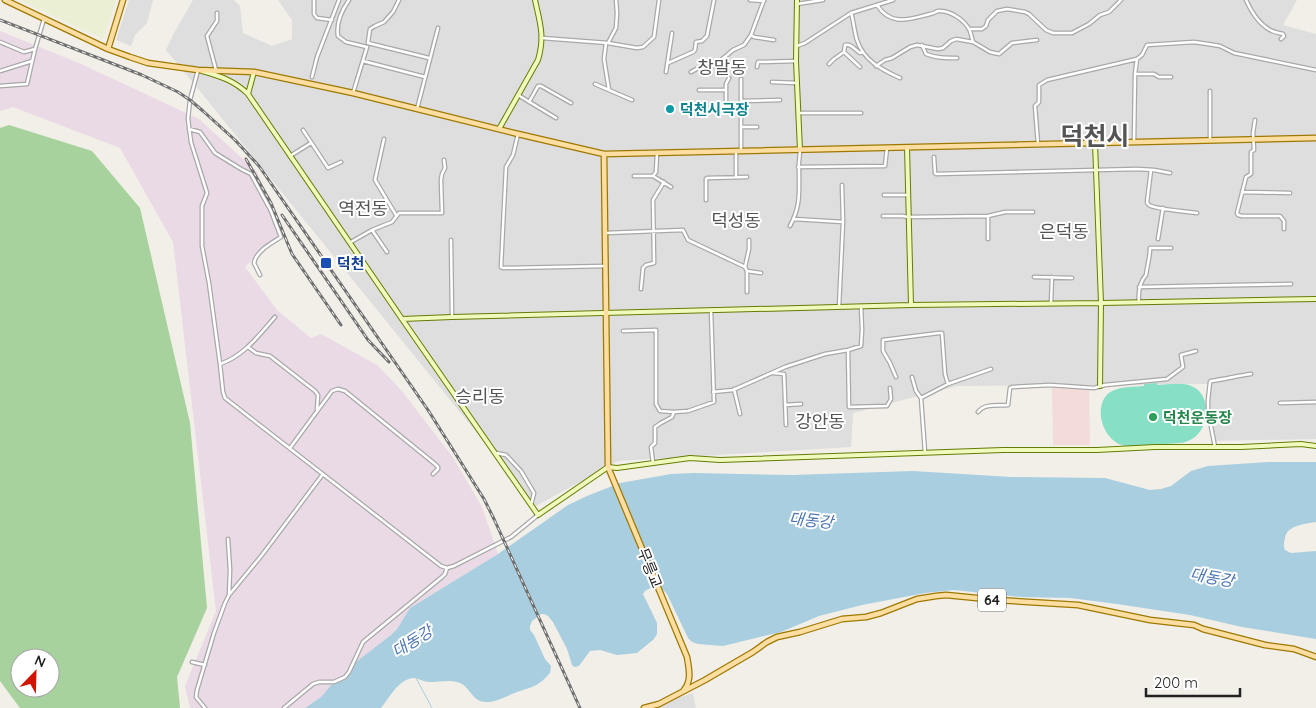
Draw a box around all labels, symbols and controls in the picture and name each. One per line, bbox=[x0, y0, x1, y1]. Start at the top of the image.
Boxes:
district label: 창말동 bbox=[697, 56, 747, 79]
place label: 덕천시극장 bbox=[680, 100, 749, 119]
marker: 덕천시극장 bbox=[664, 103, 676, 115]
district label: 덕천시 bbox=[1060, 120, 1130, 151]
district label: 역전동 bbox=[338, 197, 388, 220]
district label: 덕성동 bbox=[711, 209, 761, 232]
district label: 은덕동 bbox=[1039, 220, 1089, 243]
place label: 덕천 bbox=[337, 254, 365, 273]
marker: 덕천 bbox=[319, 256, 333, 270]
district label: 승리동 bbox=[455, 385, 505, 408]
place label: 덕천운동장 bbox=[1163, 408, 1232, 427]
district label: 강안동 bbox=[795, 410, 845, 433]
marker: 덕천운동장 bbox=[1147, 411, 1159, 423]
water label: 대동강 bbox=[788, 508, 836, 532]
street label: 무릉교 bbox=[633, 545, 667, 591]
water label: 대동강 bbox=[1189, 563, 1238, 591]
road number: 64 bbox=[978, 588, 1006, 612]
water label: 대동강 bbox=[388, 620, 438, 661]
north arrow bbox=[10, 648, 60, 698]
text: N bbox=[32, 651, 48, 671]
scale bar bbox=[1146, 666, 1240, 698]
text: 200 m bbox=[1154, 673, 1198, 692]

